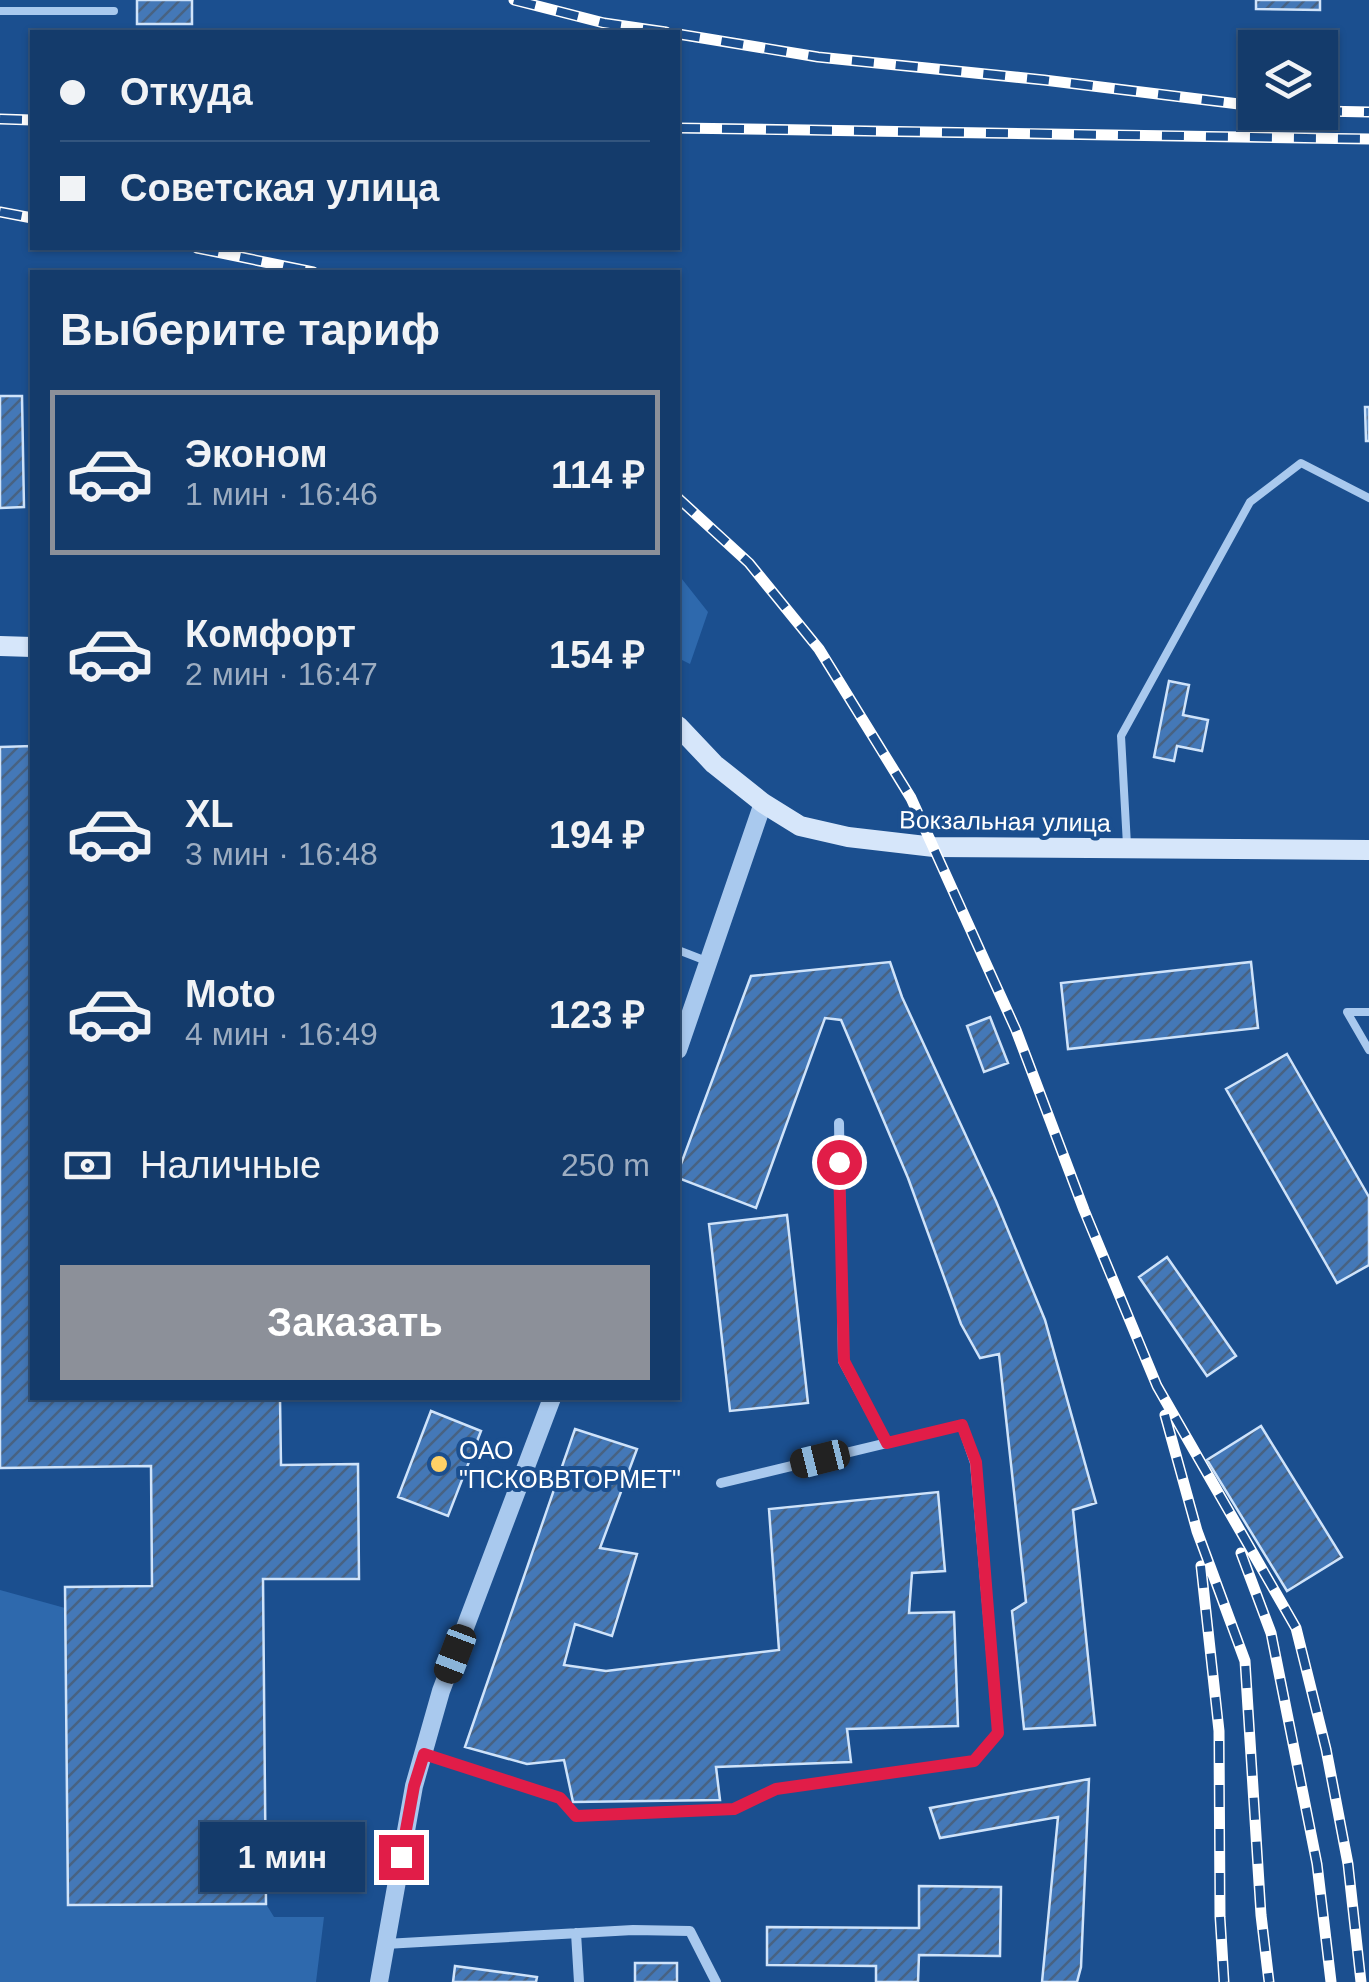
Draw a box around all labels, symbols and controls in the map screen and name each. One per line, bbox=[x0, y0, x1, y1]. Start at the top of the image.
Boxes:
map controls bbox=[1238, 30, 1338, 130]
button: layers bbox=[1238, 30, 1338, 130]
text: Откуда bbox=[120, 71, 253, 113]
text: Советская улица bbox=[120, 167, 439, 209]
text: Выберите тариф bbox=[60, 304, 440, 355]
icon: car bbox=[65, 428, 155, 518]
text: Эконом bbox=[185, 433, 328, 475]
text: 114 ₽ bbox=[551, 454, 645, 496]
text: 1 мин · 16:46 bbox=[185, 476, 378, 512]
icon: car bbox=[65, 608, 155, 698]
text: Комфорт bbox=[185, 613, 356, 655]
text: 154 ₽ bbox=[549, 634, 645, 676]
text: 2 мин · 16:47 bbox=[185, 656, 378, 692]
icon: car bbox=[65, 788, 155, 878]
text: XL bbox=[185, 793, 234, 835]
street label: Вокзальная улица bbox=[899, 805, 1111, 837]
text: 194 ₽ bbox=[549, 814, 645, 856]
text: 3 мин · 16:48 bbox=[185, 836, 378, 872]
icon: car bbox=[65, 968, 155, 1058]
text: Moto bbox=[185, 973, 276, 1015]
text: 123 ₽ bbox=[549, 994, 645, 1036]
text: 4 мин · 16:49 bbox=[185, 1016, 378, 1052]
icon: cash bbox=[60, 1138, 115, 1193]
route start bbox=[817, 1140, 862, 1185]
text: Наличные bbox=[140, 1144, 321, 1186]
text: 250 m bbox=[561, 1147, 650, 1183]
button: Заказать bbox=[60, 1265, 650, 1380]
place label: ОАО "ПСКОВВТОРМЕТ" bbox=[459, 1436, 681, 1493]
car bbox=[787, 1437, 853, 1481]
marker: ОАО "ПСКОВВТОРМЕТ" bbox=[428, 1453, 450, 1475]
car bbox=[430, 1621, 480, 1687]
callout: 1 мин bbox=[201, 1822, 366, 1892]
route end bbox=[379, 1835, 424, 1880]
text: 1 мин bbox=[238, 1839, 327, 1875]

